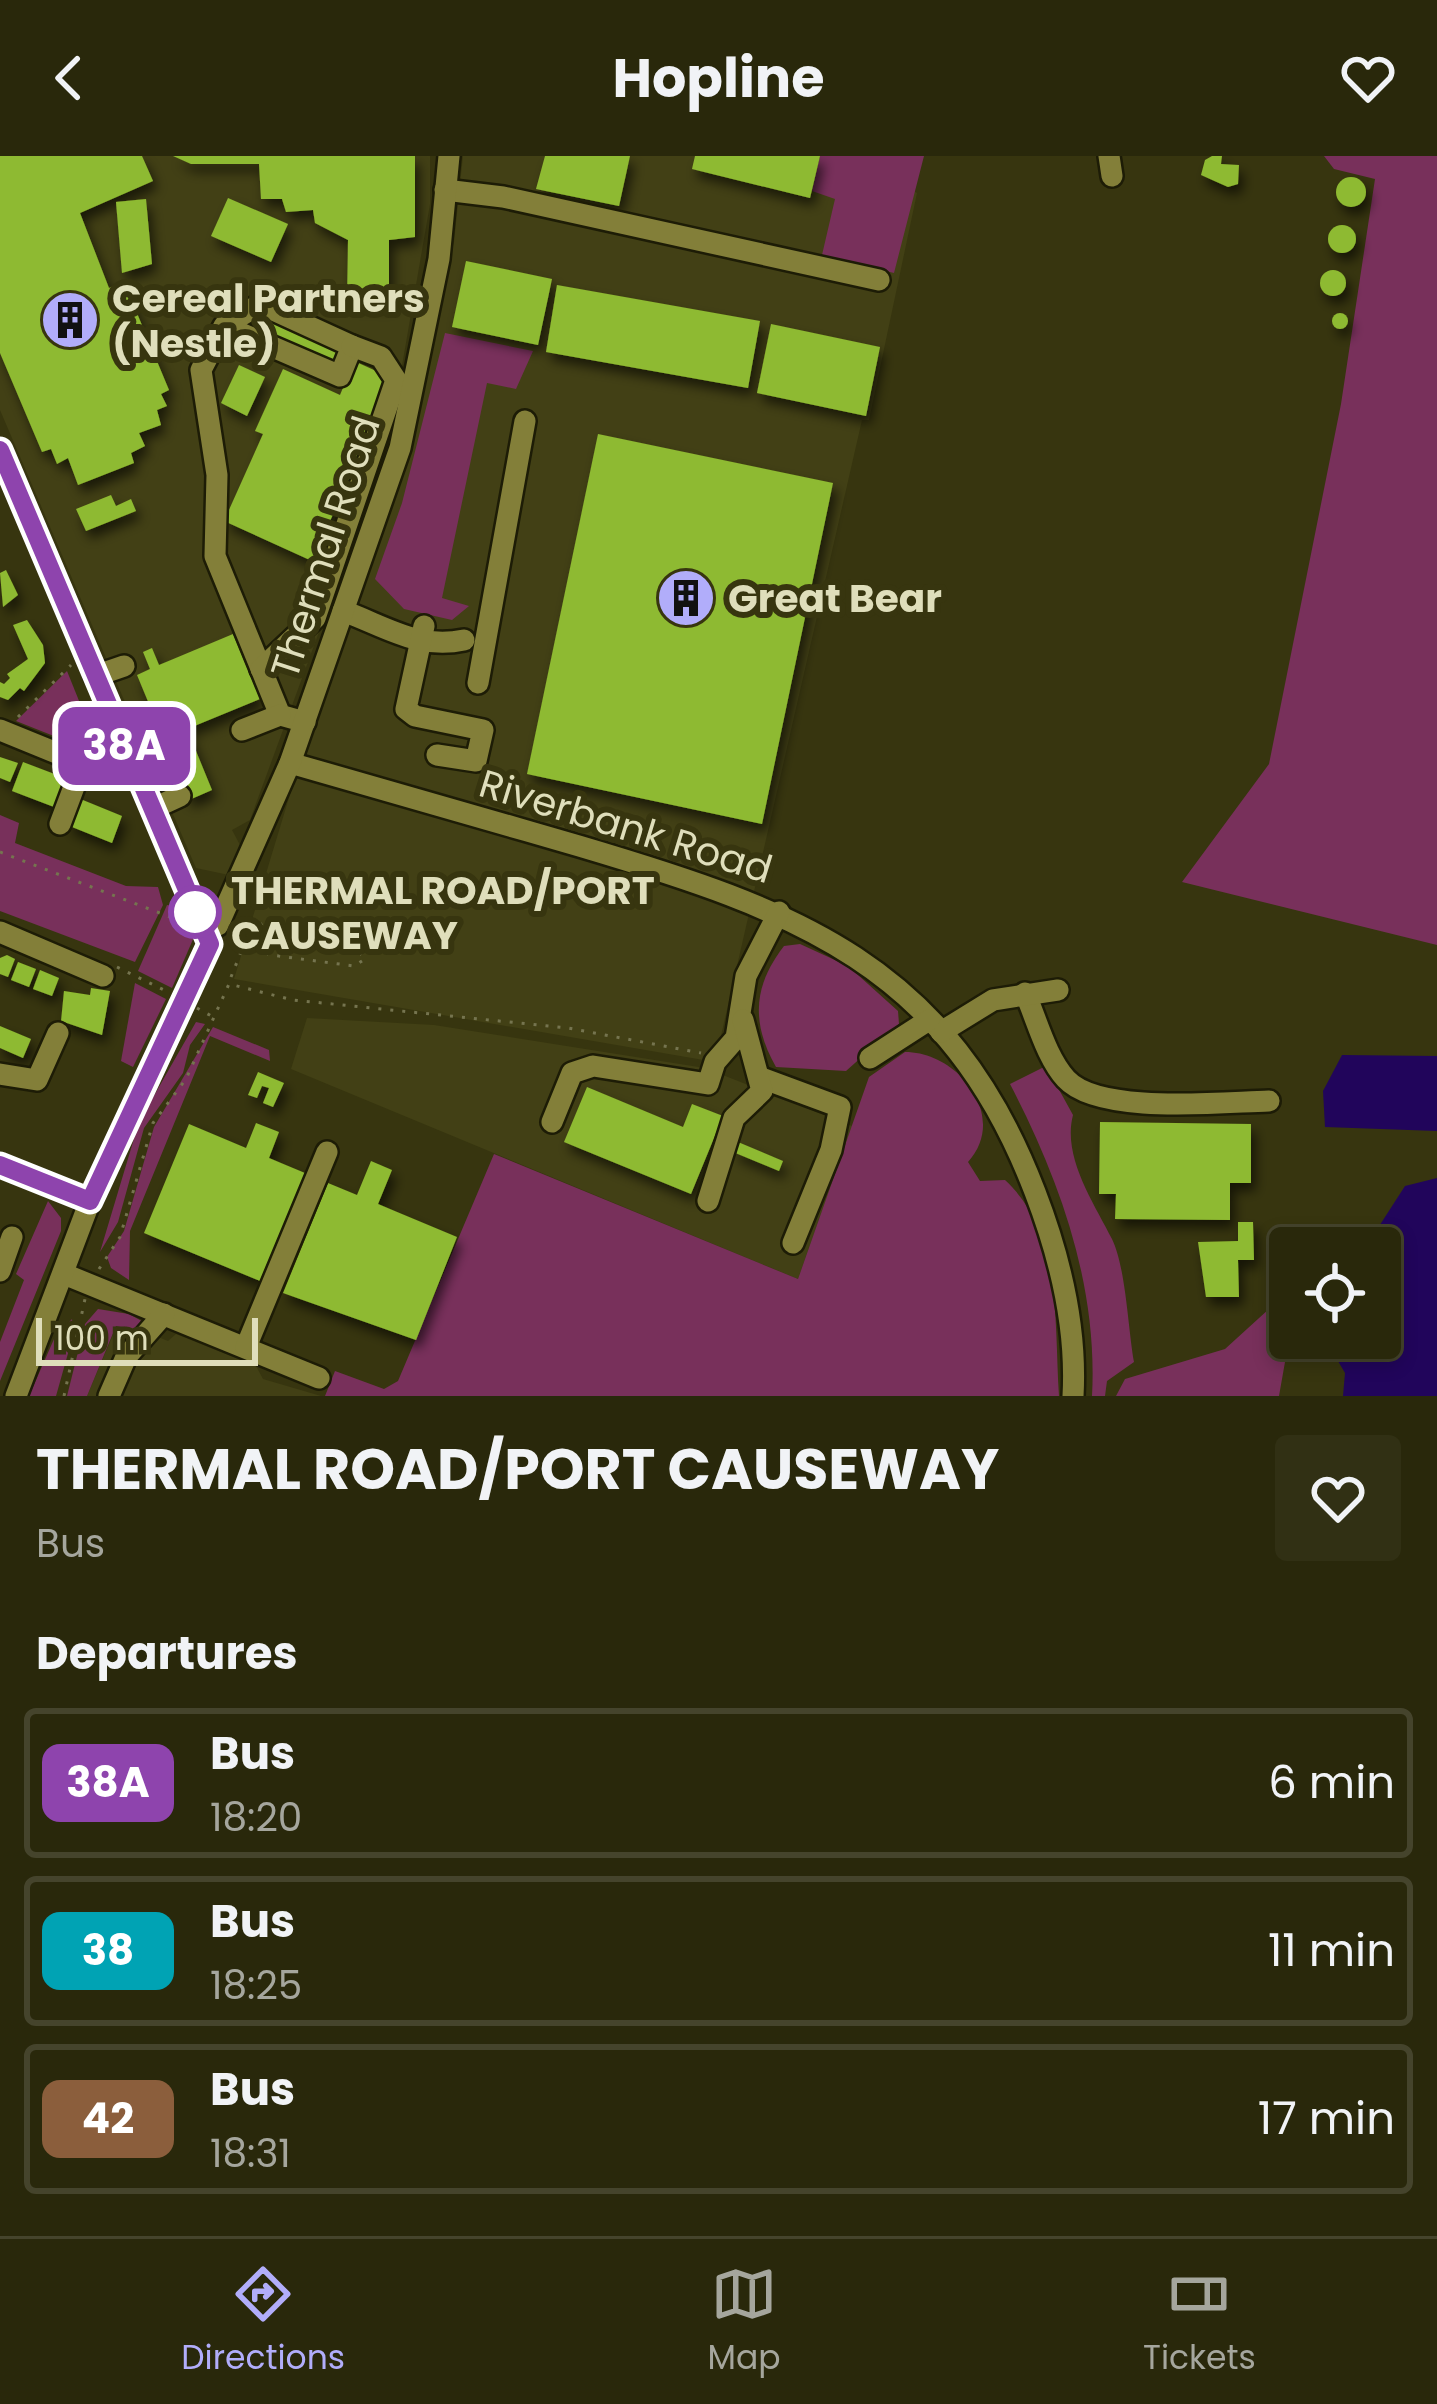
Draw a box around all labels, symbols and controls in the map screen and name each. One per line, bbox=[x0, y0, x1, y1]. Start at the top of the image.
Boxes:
text: Hopline bbox=[612, 40, 825, 116]
icon: back bbox=[36, 45, 102, 111]
icon: heart bbox=[1335, 45, 1401, 111]
place label: Cereal Partners (Nestle) bbox=[112, 271, 425, 371]
building icon: Cereal Partners (Nestle) bbox=[39, 289, 101, 351]
street label: Thermal Road bbox=[257, 409, 394, 685]
building icon: Great Bear bbox=[655, 567, 717, 629]
place label: Great Bear bbox=[728, 571, 942, 626]
line badge: 38A bbox=[55, 707, 193, 785]
text: 38A bbox=[82, 716, 166, 775]
street label: Riverbank Road bbox=[473, 756, 779, 897]
place label: THERMAL ROAD/PORT CAUSEWAY bbox=[231, 863, 655, 963]
marker: THERMAL ROAD/PORT CAUSEWAY bbox=[170, 887, 220, 937]
map controls bbox=[1269, 1227, 1401, 1359]
button: locate bbox=[1269, 1227, 1401, 1359]
scale bar bbox=[36, 1312, 258, 1365]
text: 100 m bbox=[54, 1315, 149, 1362]
text: THERMAL ROAD/PORT CAUSEWAY bbox=[36, 1429, 999, 1509]
button: heart bbox=[1275, 1435, 1401, 1561]
text: Bus bbox=[36, 1516, 105, 1571]
text: Departures bbox=[36, 1622, 298, 1685]
text: Bus bbox=[210, 1722, 295, 1785]
text: 6 min bbox=[1268, 1751, 1395, 1814]
text: 38A bbox=[66, 1753, 150, 1812]
text: 18:20 bbox=[210, 1790, 302, 1845]
text: Bus bbox=[210, 1890, 295, 1953]
text: 11 min bbox=[1268, 1919, 1395, 1982]
text: 38 bbox=[82, 1921, 134, 1980]
text: 18:25 bbox=[210, 1958, 302, 2013]
text: Bus bbox=[210, 2058, 295, 2121]
text: 17 min bbox=[1258, 2087, 1395, 2150]
text: 42 bbox=[82, 2089, 134, 2148]
text: 18:31 bbox=[210, 2126, 291, 2181]
tab: Directions bbox=[181, 2261, 345, 2383]
tab: Map bbox=[708, 2261, 781, 2383]
tab: Tickets bbox=[1143, 2261, 1256, 2383]

